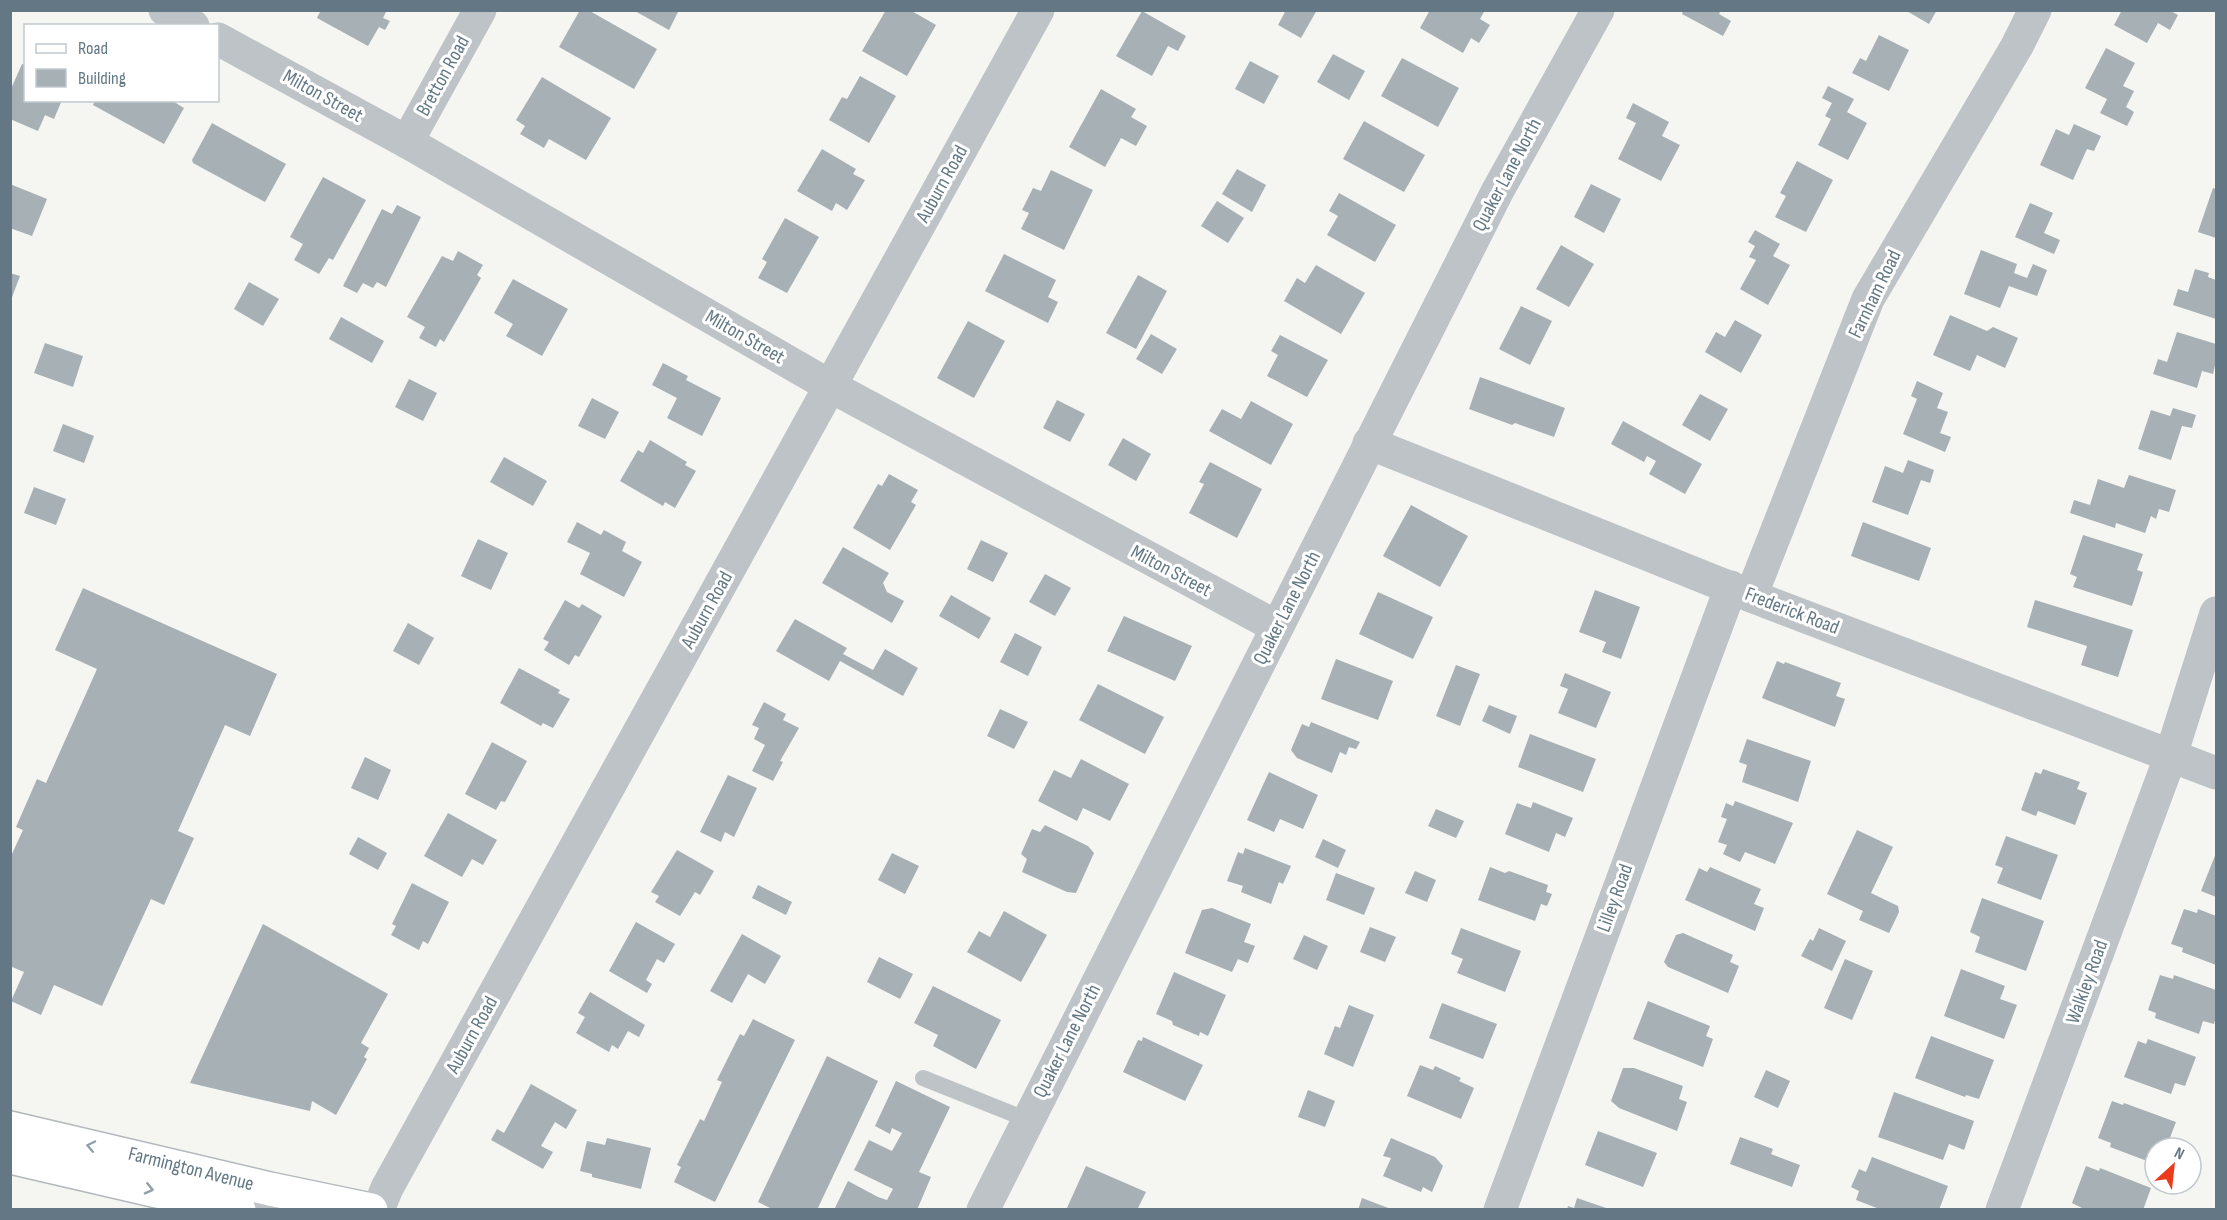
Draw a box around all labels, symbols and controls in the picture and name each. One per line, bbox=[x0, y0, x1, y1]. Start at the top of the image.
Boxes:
legend bbox=[24, 24, 219, 102]
street label: Bretton Road bbox=[411, 32, 475, 120]
text: Road bbox=[78, 38, 108, 59]
street label: Milton Street bbox=[279, 64, 367, 128]
text: Building bbox=[78, 68, 126, 89]
street label: Quaker Lane North bbox=[1467, 115, 1547, 235]
street label: Auburn Road bbox=[911, 141, 973, 228]
street label: Farnham Road bbox=[1843, 246, 1907, 342]
street label: Milton Street bbox=[701, 305, 789, 369]
street label: Milton Street bbox=[1127, 540, 1215, 602]
street label: Quaker Lane North bbox=[1248, 547, 1326, 669]
street label: Auburn Road bbox=[676, 567, 738, 654]
street label: Frederick Road bbox=[1741, 582, 1843, 640]
street label: Lilley Road bbox=[1592, 861, 1638, 935]
street label: Walkley Road bbox=[2061, 937, 2113, 1027]
street label: Quaker Lane North bbox=[1028, 980, 1106, 1102]
street label: Auburn Road bbox=[441, 992, 503, 1079]
north arrow bbox=[2143, 1136, 2203, 1196]
one-way arrow bbox=[86, 1140, 96, 1153]
street label: Farmington Avenue bbox=[126, 1142, 256, 1196]
text: N bbox=[2171, 1144, 2187, 1164]
one-way arrow bbox=[144, 1181, 154, 1194]

